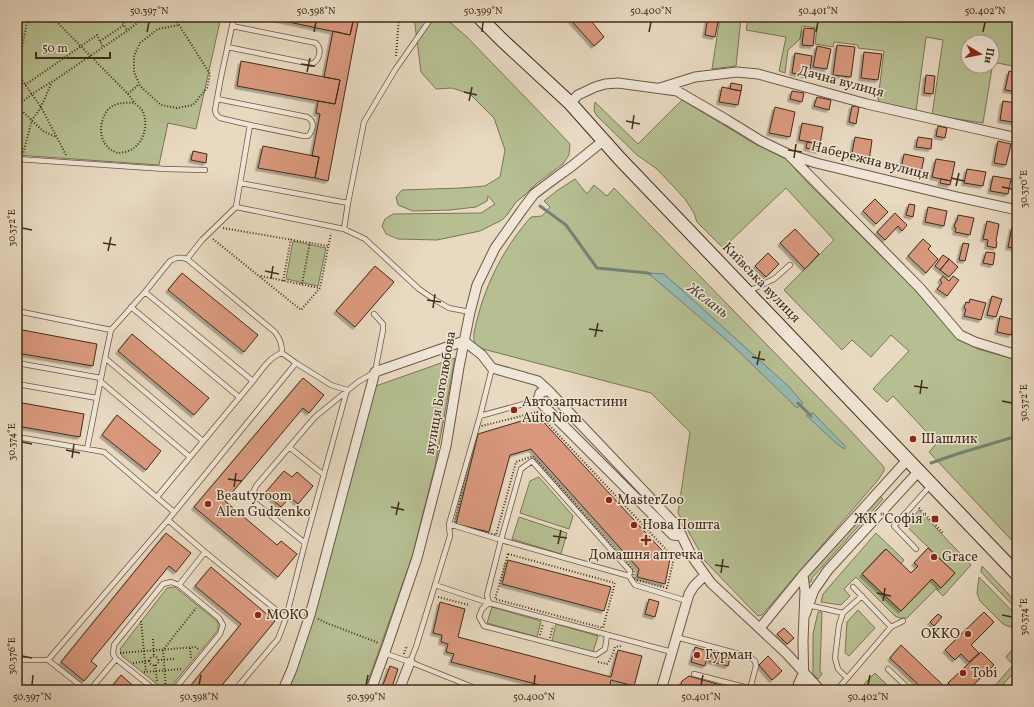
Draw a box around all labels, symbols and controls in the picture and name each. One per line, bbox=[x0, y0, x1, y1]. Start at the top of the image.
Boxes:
text: 50.397°N bbox=[130, 4, 169, 18]
text: 50.398°N bbox=[297, 4, 336, 18]
text: 50.399°N bbox=[464, 4, 503, 18]
text: 50.400°N bbox=[630, 4, 673, 18]
text: 50.401°N bbox=[798, 4, 838, 18]
text: 50.402°N bbox=[964, 4, 1006, 18]
scale bar bbox=[36, 34, 110, 60]
north arrow bbox=[960, 34, 1000, 74]
text: 50 m bbox=[42, 41, 68, 57]
text: Пн bbox=[980, 46, 997, 64]
street label: Дачна вулиця bbox=[796, 61, 886, 103]
street label: Набережна вулиця bbox=[809, 137, 931, 185]
text: 30.370°E bbox=[1017, 170, 1031, 208]
text: 30.372°E bbox=[5, 209, 19, 247]
street label: Київська вулиця bbox=[718, 238, 804, 328]
water label: Желань bbox=[681, 278, 732, 324]
street label: вулиця Боголюбова bbox=[421, 330, 461, 456]
text: 30.372°E bbox=[1017, 384, 1031, 422]
place label: Автозапчастини AutoNom bbox=[522, 393, 628, 428]
marker: Автозапчастини AutoNom bbox=[509, 405, 519, 415]
text: 30.374°E bbox=[5, 423, 19, 461]
place label: Шашлик bbox=[921, 430, 978, 449]
marker: Шашлик bbox=[908, 434, 918, 444]
place label: Beautyroom Alen Gudzenko bbox=[216, 487, 311, 522]
place label: MasterZoo bbox=[617, 491, 684, 510]
marker: MasterZoo bbox=[604, 495, 614, 505]
marker: Beautyroom Alen Gudzenko bbox=[203, 499, 213, 509]
place label: ЖК "Софія" bbox=[854, 510, 927, 529]
marker: ЖК "Софія" bbox=[930, 514, 940, 524]
place label: Нова Пошта bbox=[642, 516, 720, 535]
marker: Нова Пошта bbox=[629, 520, 639, 530]
marker: Домашня аптечка bbox=[641, 535, 651, 545]
place label: Домашня аптечка bbox=[589, 546, 703, 565]
place label: Grace bbox=[942, 548, 978, 567]
marker: Grace bbox=[929, 552, 939, 562]
text: 30.374°E bbox=[1017, 598, 1031, 636]
place label: МОКО bbox=[266, 606, 309, 625]
marker: МОКО bbox=[253, 610, 263, 620]
place label: OKKO bbox=[921, 625, 960, 644]
marker: OKKO bbox=[963, 629, 973, 639]
text: 30.376°E bbox=[5, 637, 19, 675]
place label: Гурман bbox=[705, 646, 753, 665]
marker: Гурман bbox=[692, 650, 702, 660]
place label: Tobi bbox=[971, 664, 997, 683]
marker: Tobi bbox=[958, 668, 968, 678]
text: 50.397°N bbox=[13, 690, 52, 704]
text: 50.398°N bbox=[180, 690, 219, 704]
text: 50.399°N bbox=[347, 690, 386, 704]
text: 50.400°N bbox=[513, 690, 556, 704]
text: 50.401°N bbox=[681, 690, 721, 704]
text: 50.402°N bbox=[847, 690, 889, 704]

